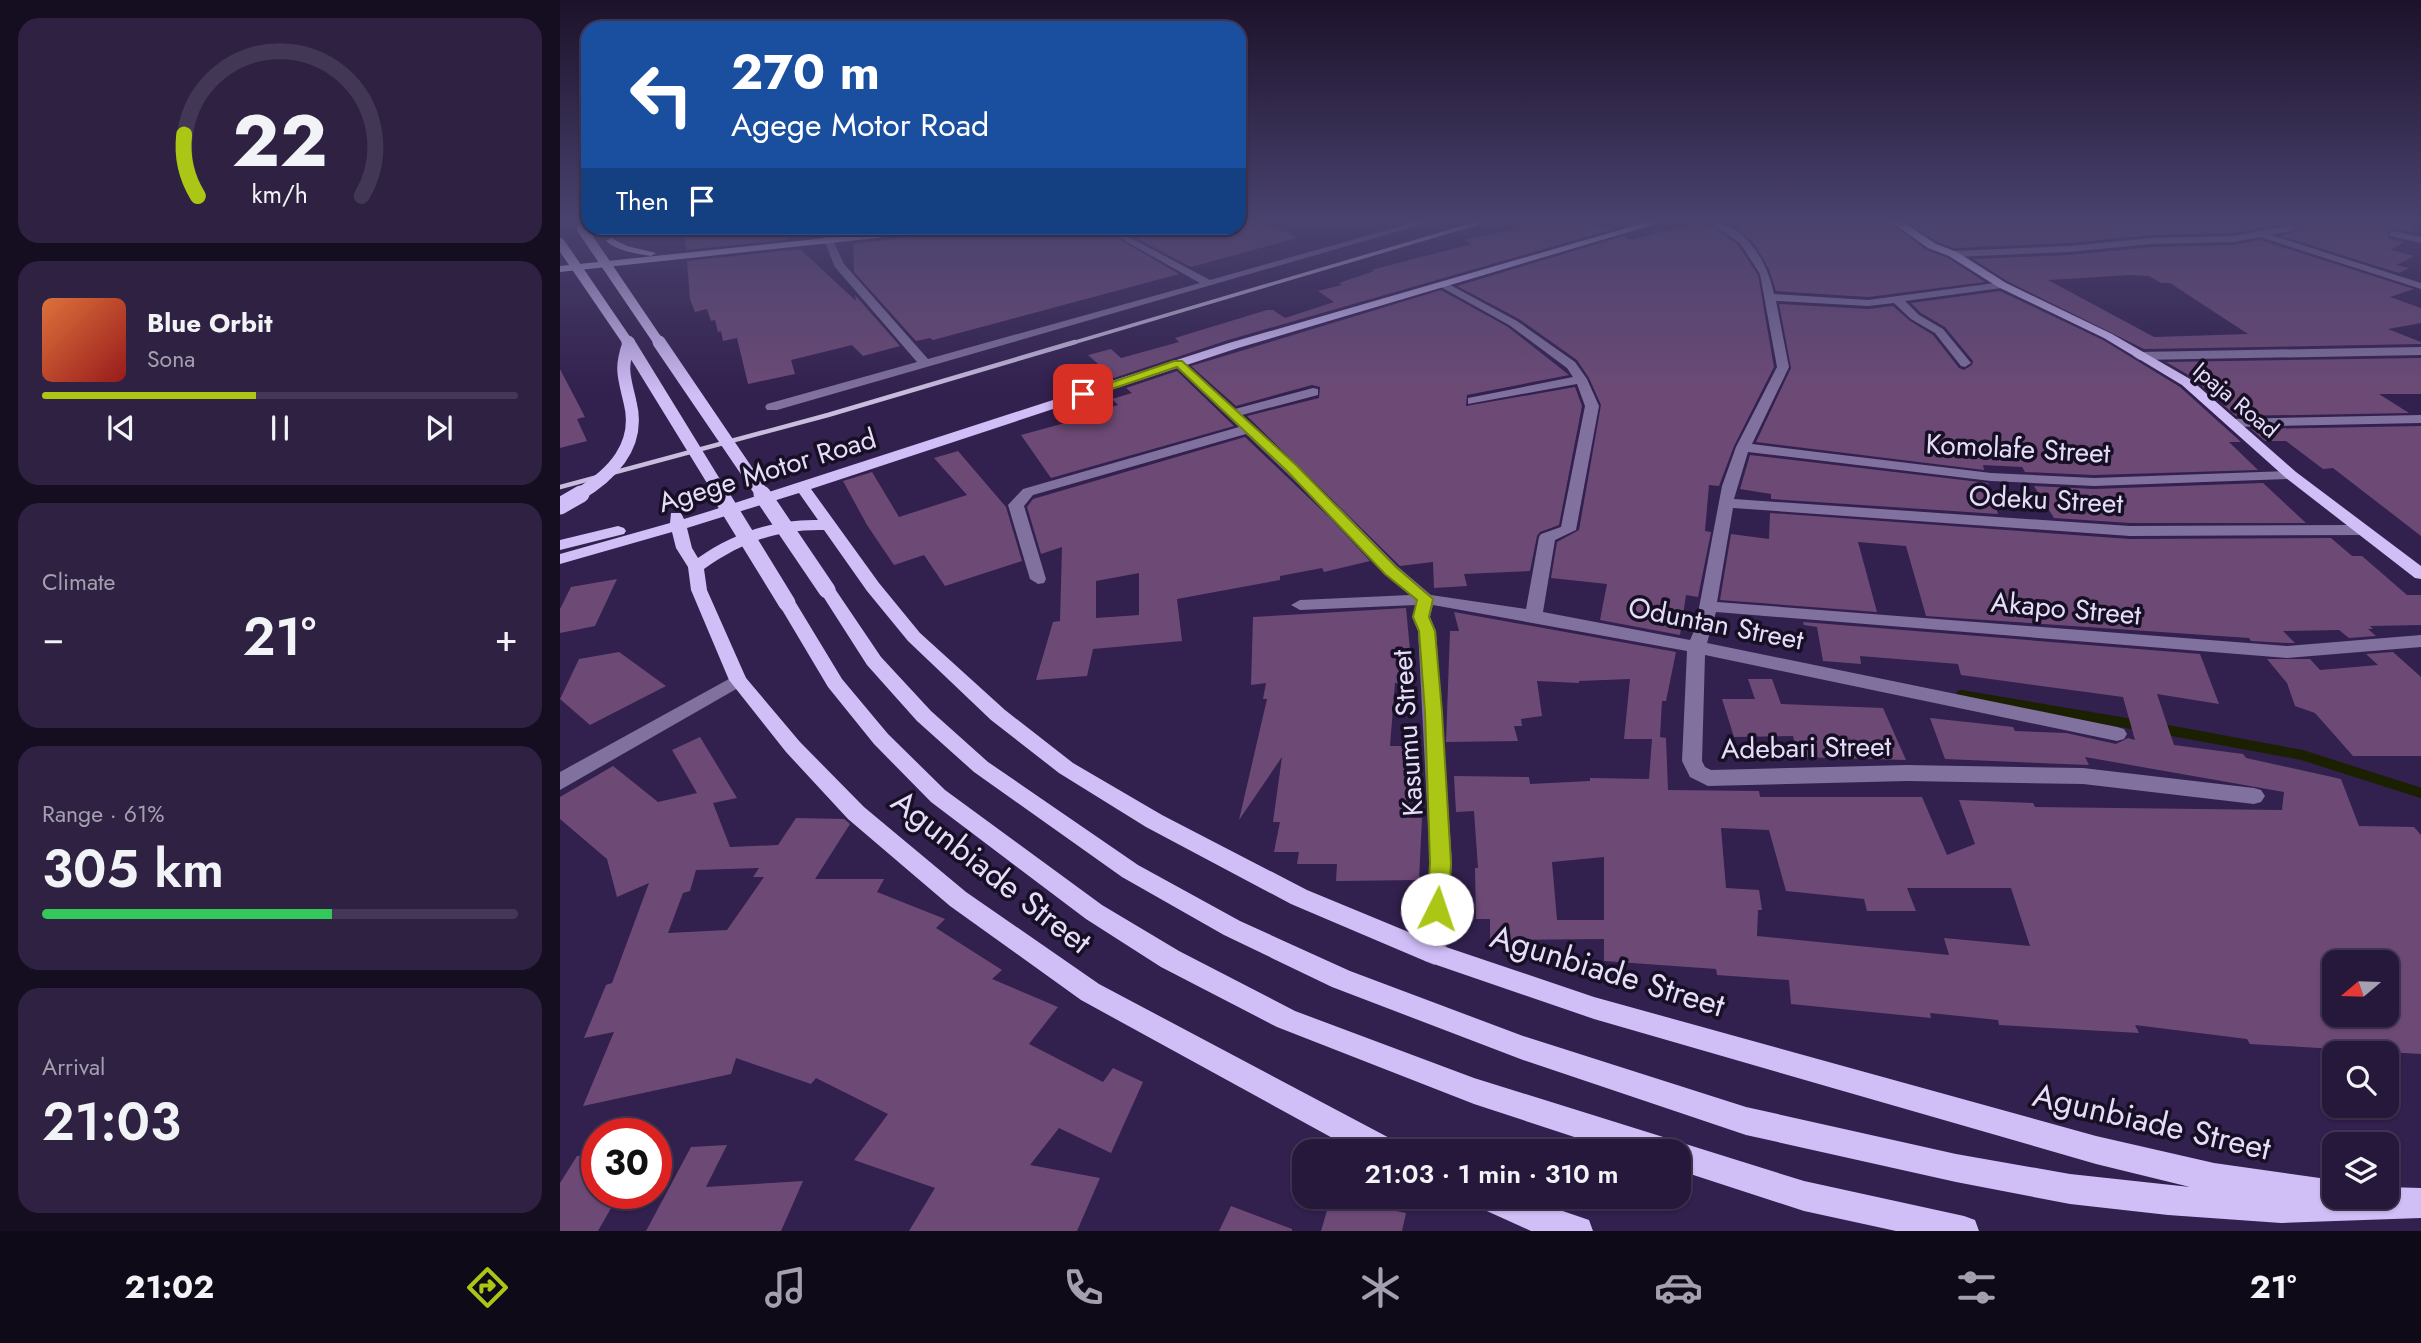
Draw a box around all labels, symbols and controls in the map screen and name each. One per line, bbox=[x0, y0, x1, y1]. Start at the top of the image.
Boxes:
text: 270 m bbox=[731, 37, 880, 107]
icon: left bbox=[616, 49, 707, 140]
text: 22 bbox=[232, 89, 328, 194]
text: Agege Motor Road bbox=[731, 102, 989, 148]
text: km/h bbox=[252, 176, 308, 212]
text: Then bbox=[616, 182, 669, 220]
icon: arrive bbox=[683, 182, 721, 220]
text: Blue Orbit bbox=[147, 304, 272, 342]
text: Sona bbox=[147, 342, 195, 376]
street label: Ipaja Road bbox=[2186, 354, 2286, 446]
pin bbox=[1053, 364, 1113, 424]
icon: arrive bbox=[1064, 375, 1102, 413]
icon: previous bbox=[102, 409, 140, 447]
icon: pause bbox=[261, 409, 299, 447]
icon: next bbox=[420, 409, 458, 447]
street label: Agege Motor Road bbox=[653, 418, 881, 523]
street label: Komolafe Street bbox=[1925, 423, 2112, 474]
street label: Odeku Street bbox=[1968, 475, 2124, 524]
text: Climate bbox=[42, 565, 115, 599]
street label: Akapo Street bbox=[1989, 582, 2143, 636]
street label: Oduntan Street bbox=[1625, 586, 1807, 661]
text: 21° bbox=[243, 599, 316, 675]
text: − bbox=[42, 610, 64, 665]
text: + bbox=[495, 610, 518, 665]
street label: Kasumu Street bbox=[1381, 648, 1434, 818]
street label: Adebari Street bbox=[1720, 726, 1892, 769]
street label: Agunbiade Street bbox=[881, 778, 1102, 965]
text: Range · 61% bbox=[42, 797, 165, 831]
text: 305 km bbox=[42, 831, 224, 907]
position arrow bbox=[1400, 872, 1474, 946]
street label: Agunbiade Street bbox=[1485, 912, 1731, 1028]
north arrow bbox=[2322, 950, 2399, 1027]
map controls bbox=[2322, 950, 2399, 1209]
button: search bbox=[2322, 1041, 2399, 1118]
text: Arrival bbox=[42, 1050, 105, 1084]
street label: Agunbiade Street bbox=[2028, 1071, 2276, 1172]
text: 21:03 bbox=[42, 1084, 181, 1160]
speed limit sign: 30 bbox=[581, 1118, 672, 1209]
button: layers bbox=[2322, 1132, 2399, 1209]
text: 21:03 · 1 min · 310 m bbox=[1364, 1155, 1619, 1193]
icon: directions bbox=[463, 1263, 512, 1312]
icon: music bbox=[761, 1263, 810, 1312]
icon: phone bbox=[1059, 1263, 1108, 1312]
icon: climate bbox=[1356, 1263, 1405, 1312]
icon: car bbox=[1654, 1263, 1703, 1312]
icon: filters bbox=[1952, 1263, 2001, 1312]
text: 21:02 bbox=[124, 1264, 214, 1310]
text: 21° bbox=[2250, 1264, 2297, 1310]

